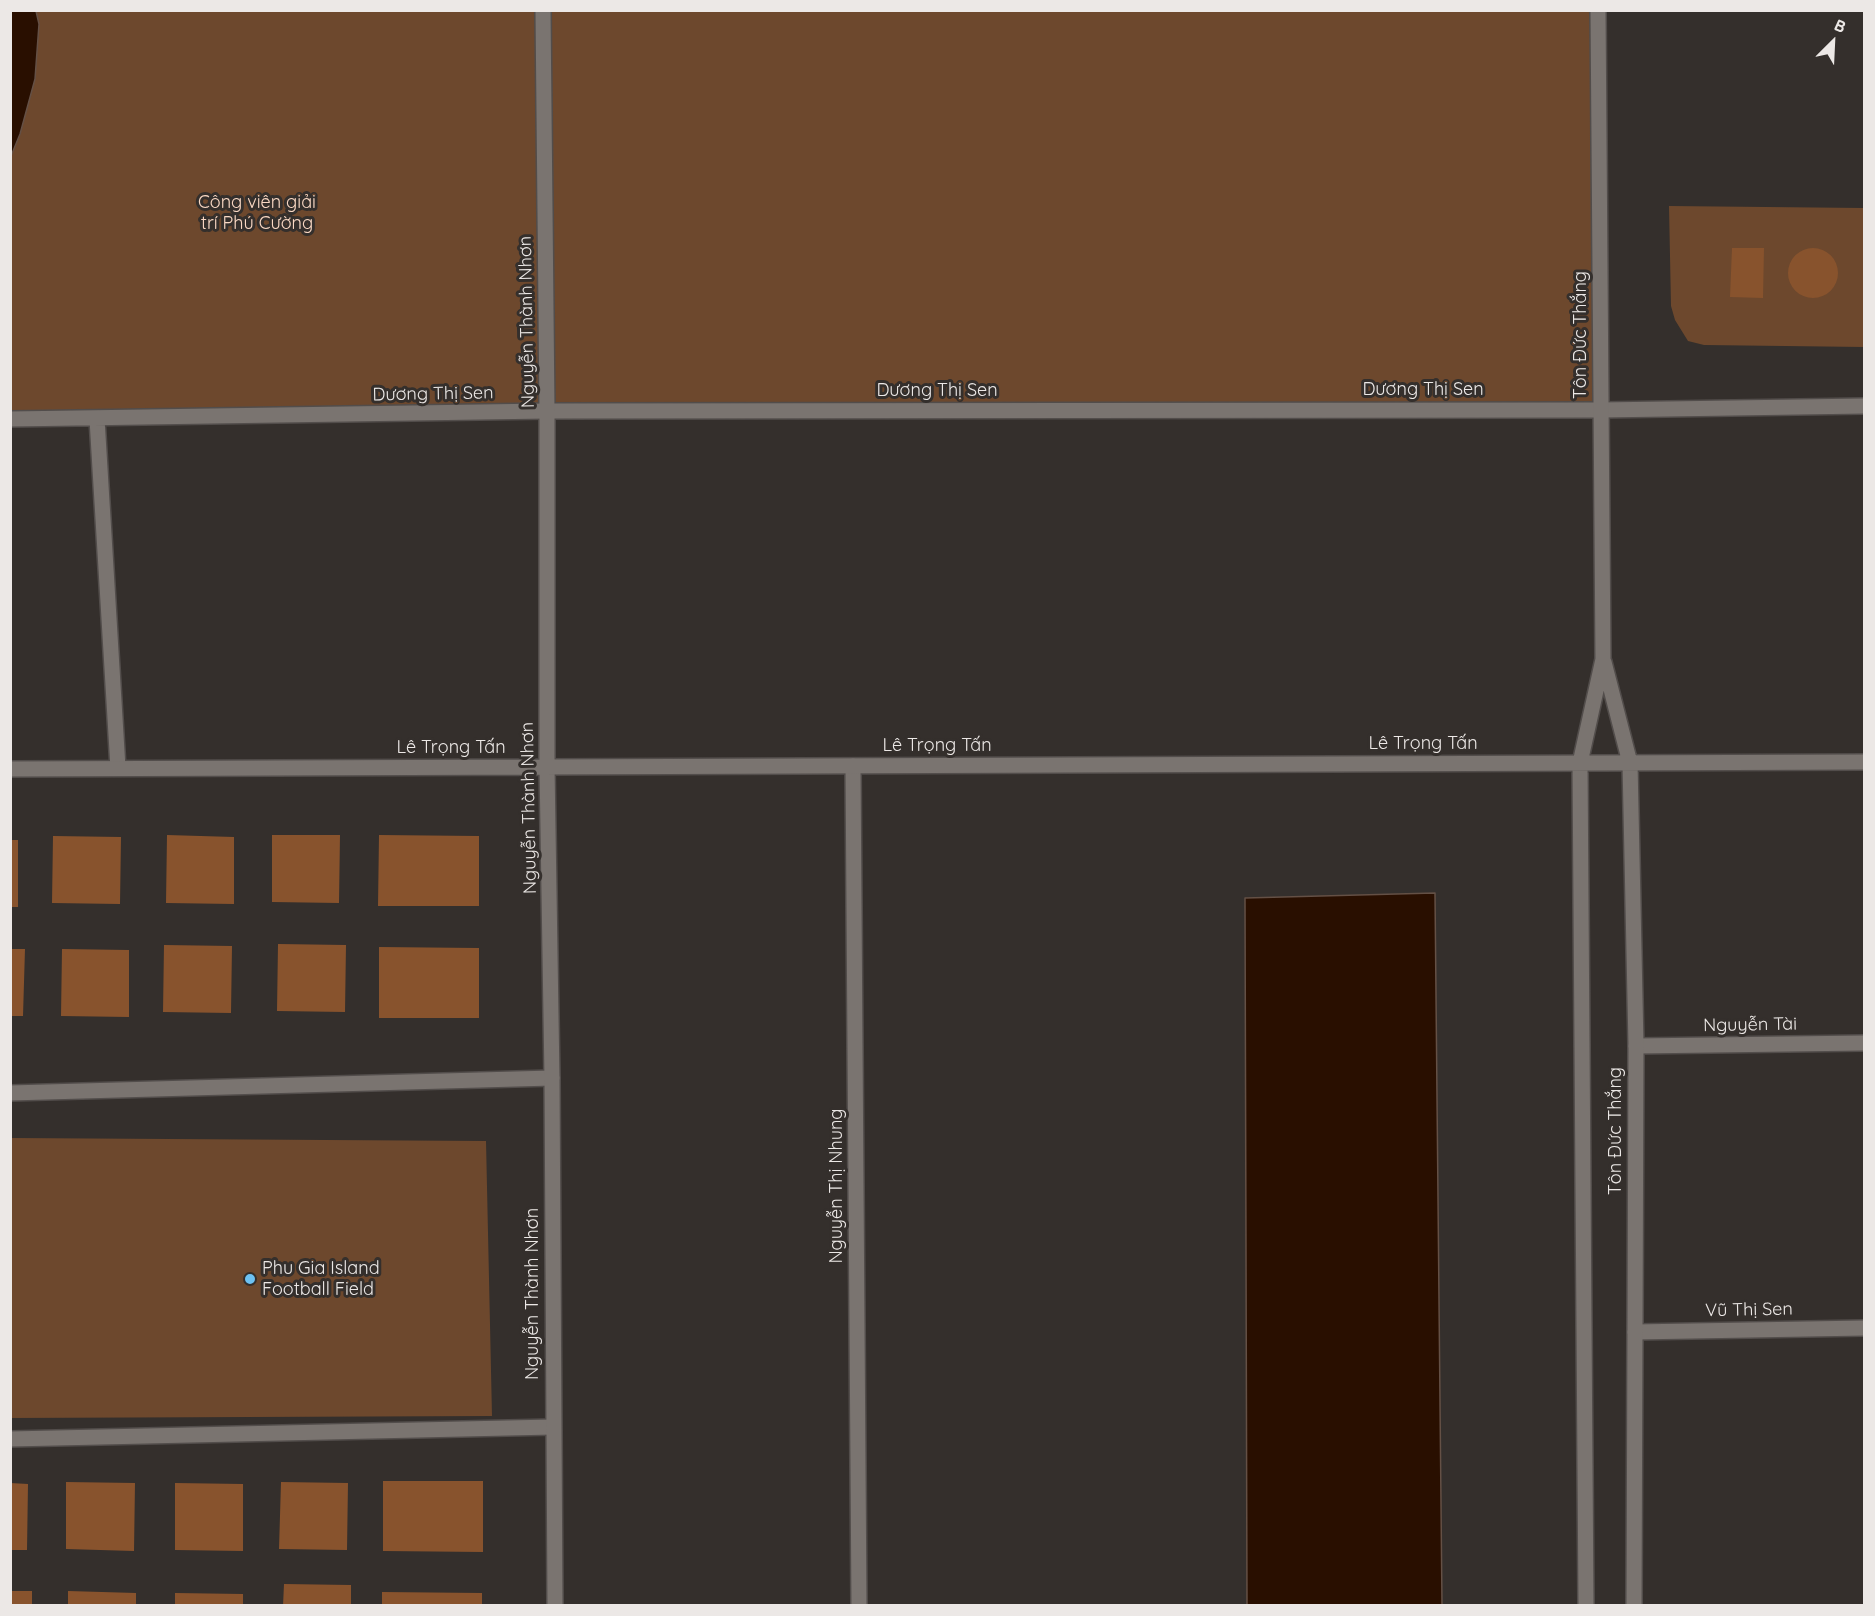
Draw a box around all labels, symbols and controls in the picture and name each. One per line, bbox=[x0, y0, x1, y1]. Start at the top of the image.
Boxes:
north arrow bbox=[1803, 12, 1863, 72]
text: B bbox=[1831, 14, 1849, 37]
park label: Công viên giải trí Phú Cường bbox=[198, 192, 316, 234]
street label: Nguyễn Thành Nhơn bbox=[515, 236, 539, 408]
street label: Tôn Đức Thắng bbox=[1570, 271, 1592, 399]
street label: Dương Thị Sen bbox=[1362, 379, 1484, 401]
street label: Dương Thị Sen bbox=[876, 380, 998, 402]
street label: Dương Thị Sen bbox=[372, 382, 494, 406]
street label: Nguyễn Thành Nhơn bbox=[517, 722, 541, 894]
street label: Lê Trọng Tấn bbox=[1368, 733, 1478, 755]
street label: Lê Trọng Tấn bbox=[882, 735, 992, 757]
street label: Lê Trọng Tấn bbox=[396, 737, 506, 759]
street label: Nguyễn Tài bbox=[1703, 1013, 1797, 1037]
street label: Tôn Đức Thắng bbox=[1605, 1067, 1627, 1195]
street label: Nguyễn Thị Nhung bbox=[826, 1108, 848, 1264]
street label: Nguyễn Thành Nhơn bbox=[522, 1208, 544, 1380]
place label: Phu Gia Island Football Field bbox=[262, 1258, 380, 1300]
marker: Phu Gia Island Football Field bbox=[243, 1272, 257, 1286]
street label: Vũ Thị Sen bbox=[1705, 1298, 1793, 1322]

